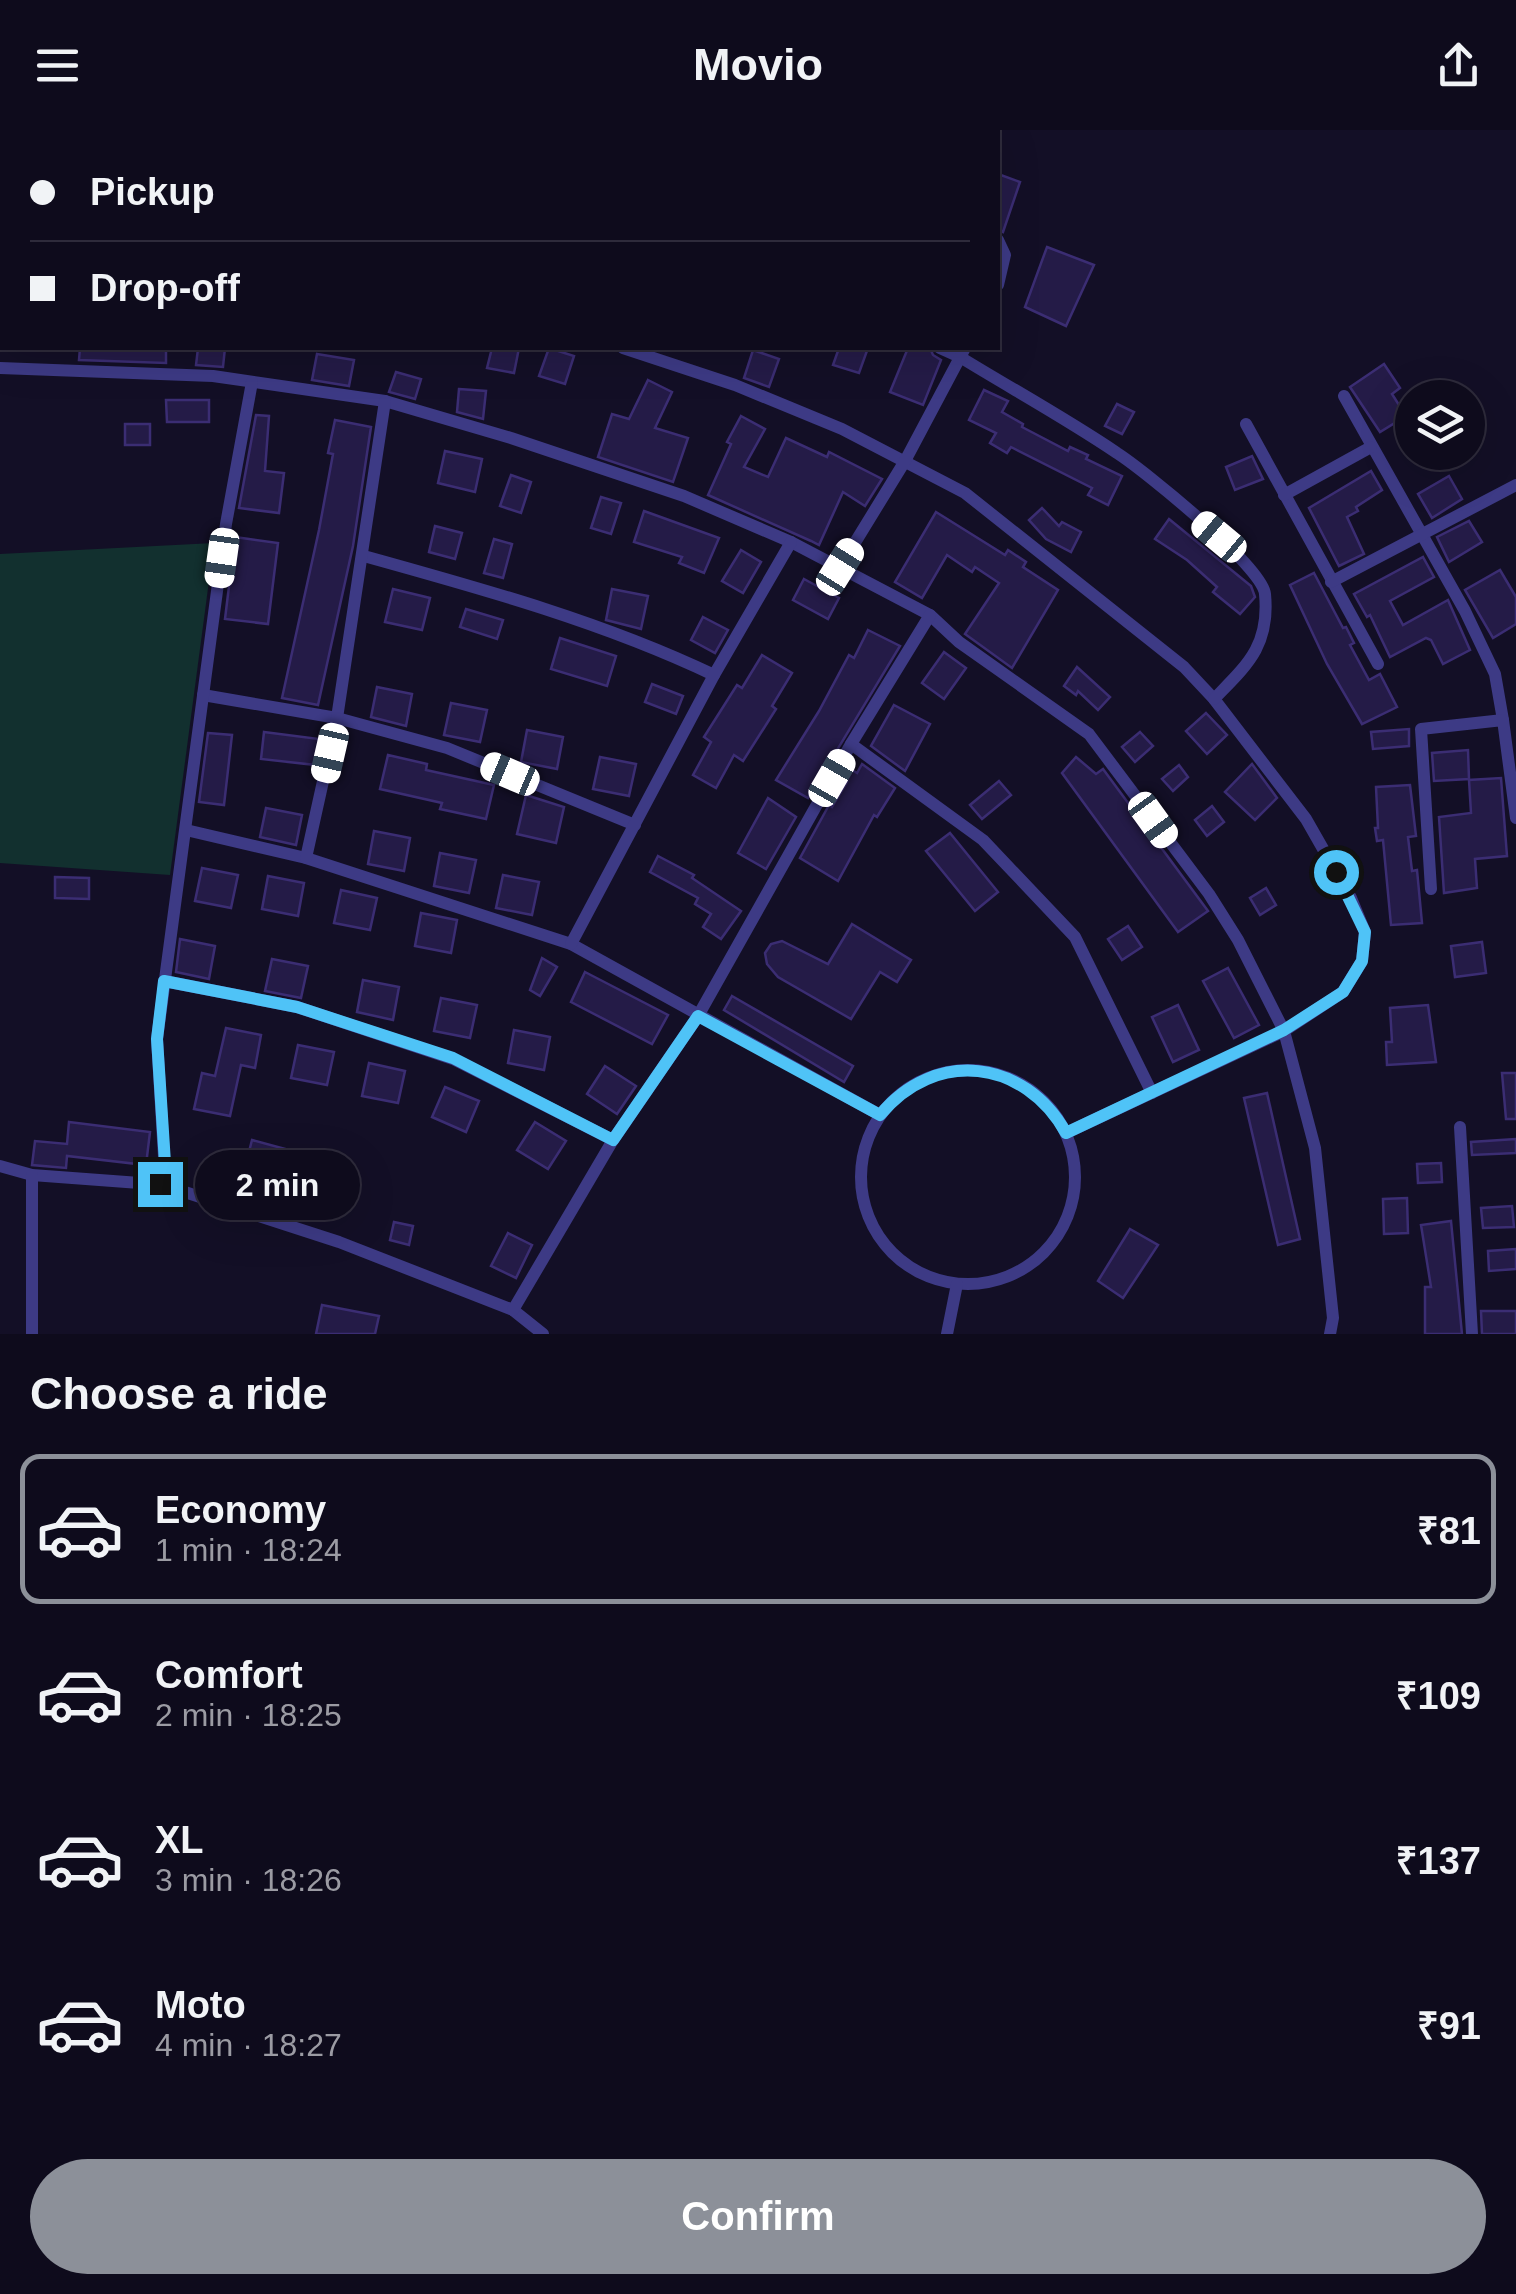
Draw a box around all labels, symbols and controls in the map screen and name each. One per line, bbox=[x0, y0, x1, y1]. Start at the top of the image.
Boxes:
icon: menu bbox=[30, 38, 85, 93]
icon: share bbox=[1431, 38, 1486, 93]
text: Movio bbox=[693, 39, 823, 90]
text: Pickup bbox=[90, 171, 215, 213]
text: Drop-off bbox=[90, 267, 240, 309]
map controls bbox=[1395, 380, 1485, 470]
button: layers bbox=[1395, 380, 1485, 470]
car bbox=[1186, 506, 1252, 568]
car bbox=[203, 526, 241, 590]
car bbox=[811, 534, 869, 600]
car bbox=[309, 720, 351, 786]
car bbox=[804, 745, 860, 811]
car bbox=[477, 748, 543, 800]
car bbox=[1123, 787, 1183, 853]
route start bbox=[1314, 850, 1359, 895]
callout: 2 min bbox=[195, 1149, 360, 1219]
route end bbox=[138, 1162, 183, 1207]
text: 2 min bbox=[236, 1167, 319, 1203]
text: Choose a ride bbox=[30, 1368, 328, 1419]
icon: car bbox=[35, 1484, 125, 1574]
text: Economy bbox=[155, 1489, 326, 1531]
text: ₹81 bbox=[1417, 1510, 1481, 1552]
text: 1 min · 18:24 bbox=[155, 1532, 342, 1568]
icon: car bbox=[35, 1649, 125, 1739]
text: Comfort bbox=[155, 1654, 303, 1696]
text: ₹109 bbox=[1396, 1675, 1481, 1717]
text: 2 min · 18:25 bbox=[155, 1697, 342, 1733]
icon: car bbox=[35, 1814, 125, 1904]
text: XL bbox=[155, 1819, 204, 1861]
text: ₹137 bbox=[1396, 1840, 1481, 1882]
text: 3 min · 18:26 bbox=[155, 1862, 342, 1898]
icon: car bbox=[35, 1979, 125, 2069]
text: Moto bbox=[155, 1984, 246, 2026]
text: ₹91 bbox=[1417, 2005, 1481, 2047]
text: 4 min · 18:27 bbox=[155, 2027, 342, 2063]
button: Confirm bbox=[30, 2159, 1486, 2274]

